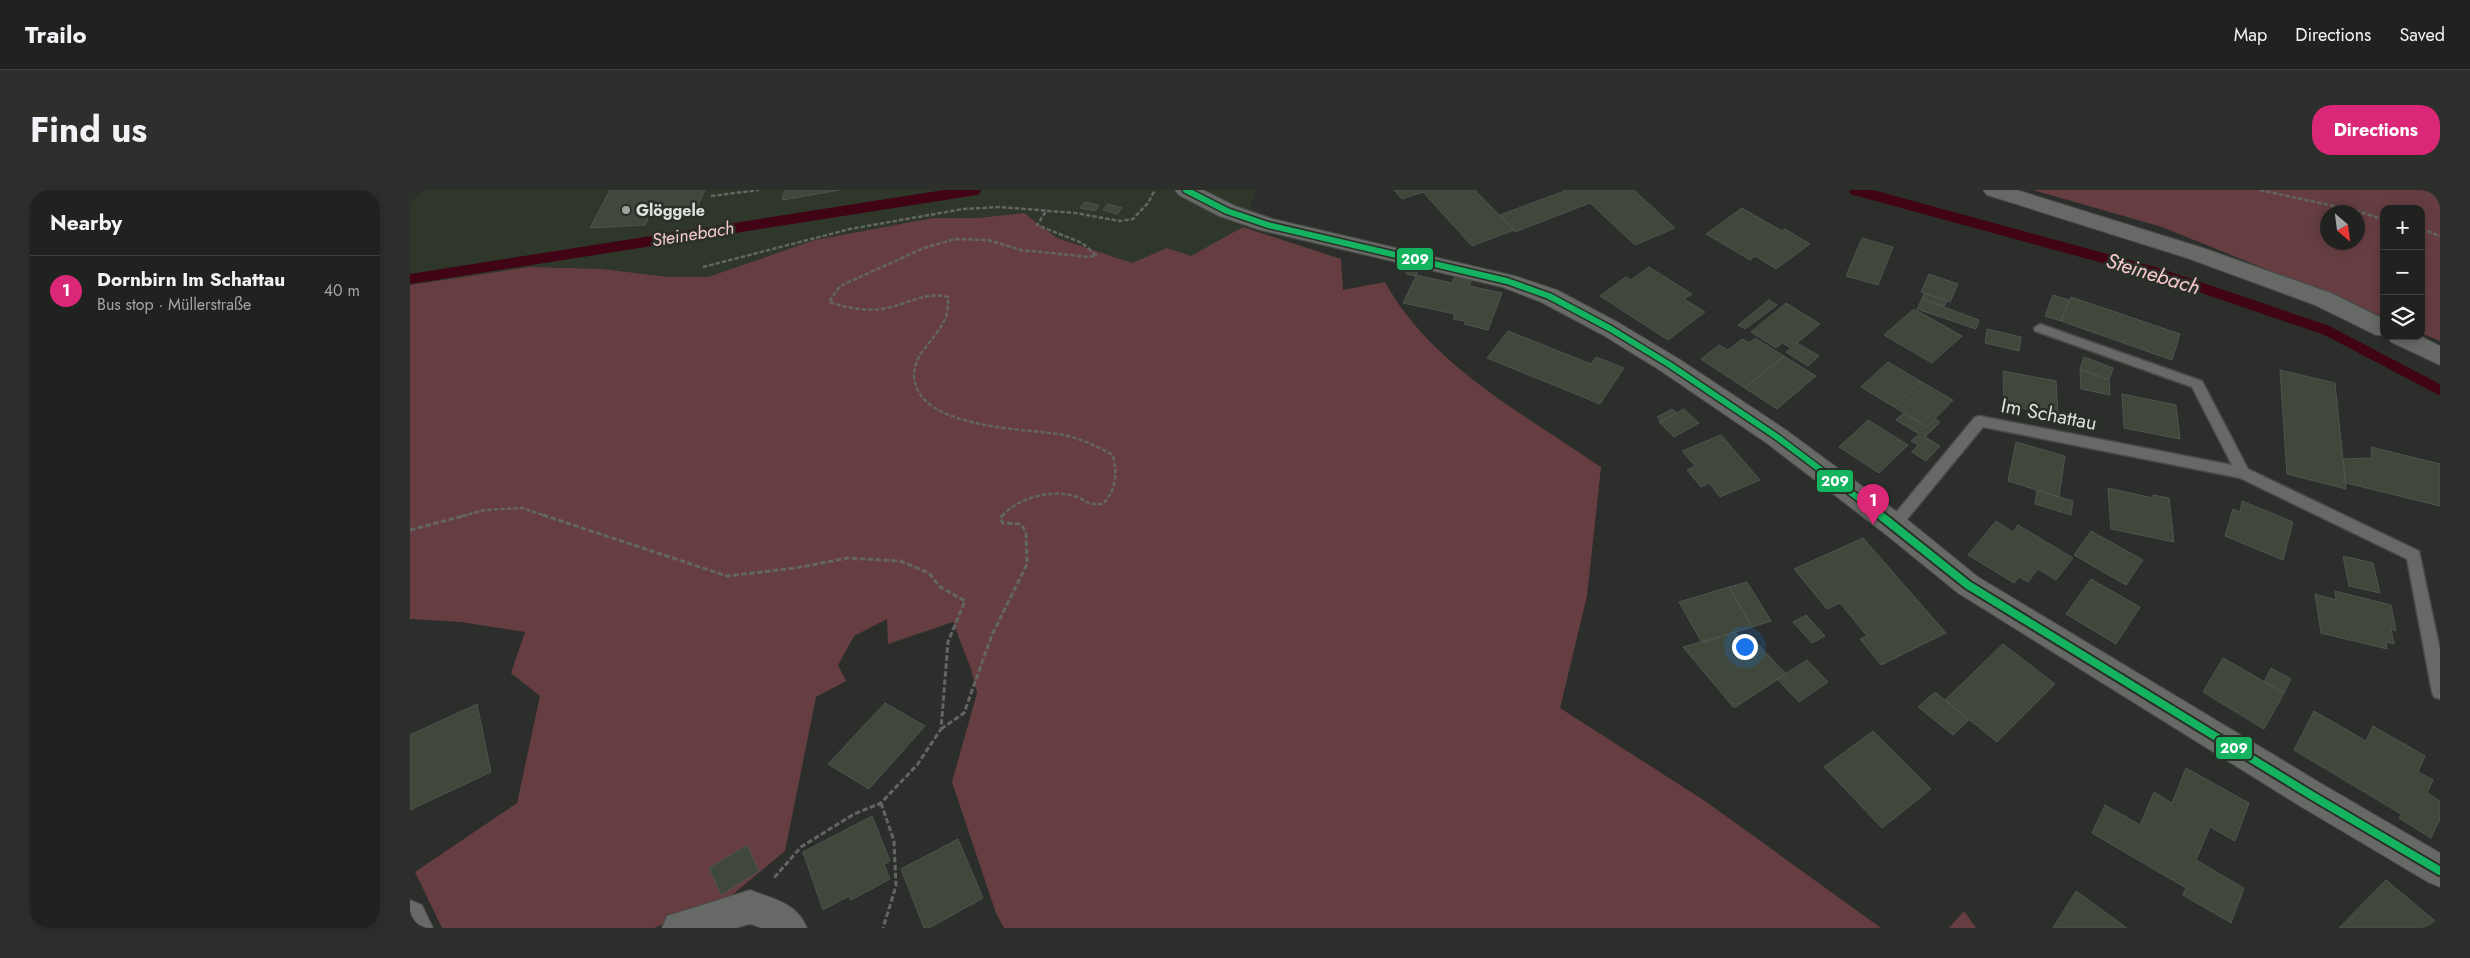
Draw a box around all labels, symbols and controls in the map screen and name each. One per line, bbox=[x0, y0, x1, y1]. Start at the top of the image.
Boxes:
text: Trailo bbox=[25, 17, 87, 52]
text: Map bbox=[2234, 22, 2267, 48]
text: Directions bbox=[2295, 22, 2371, 48]
text: Saved bbox=[2399, 22, 2445, 48]
text: Find us bbox=[30, 105, 147, 155]
button: Directions bbox=[2312, 105, 2440, 155]
place label: Glöggele bbox=[636, 199, 705, 222]
marker: Glöggele bbox=[620, 204, 632, 216]
north arrow bbox=[2320, 205, 2365, 250]
map controls bbox=[2380, 205, 2425, 340]
button: + bbox=[2380, 205, 2425, 250]
text: Nearby bbox=[50, 208, 122, 238]
water label: Steinebach bbox=[650, 215, 736, 253]
water label: Steinebach bbox=[2102, 246, 2204, 302]
line badge: 209 bbox=[1396, 247, 1434, 271]
text: 209 bbox=[1401, 249, 1429, 269]
button: − bbox=[2380, 250, 2425, 295]
text: Dornbirn Im Schattau bbox=[97, 266, 285, 293]
text: 1 bbox=[62, 279, 70, 302]
text: 40 m bbox=[324, 279, 360, 302]
text: Bus stop · Müllerstraße bbox=[97, 293, 251, 316]
button: layers bbox=[2380, 295, 2425, 340]
street label: Im Schattau bbox=[1999, 391, 2099, 438]
line badge: 209 bbox=[1816, 469, 1854, 493]
text: 209 bbox=[1821, 471, 1849, 491]
pin: 1 bbox=[1857, 484, 1889, 525]
your location bbox=[1732, 634, 1758, 660]
line badge: 209 bbox=[2215, 736, 2253, 760]
text: 209 bbox=[2220, 738, 2248, 758]

